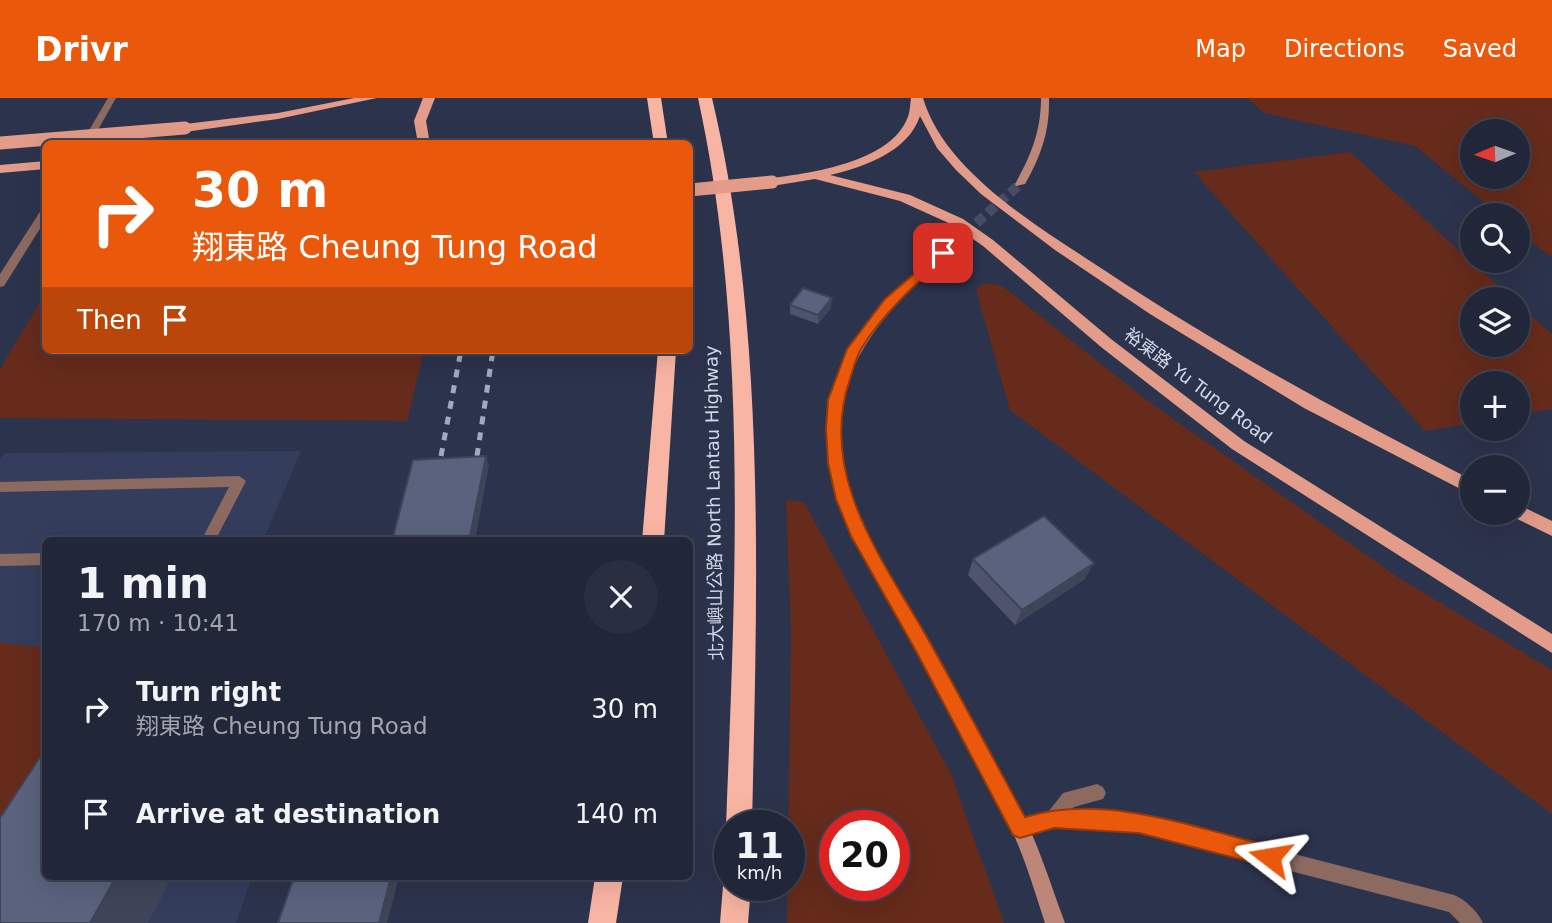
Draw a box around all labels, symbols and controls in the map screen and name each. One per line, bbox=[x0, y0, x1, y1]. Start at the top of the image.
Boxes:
text: Drivr bbox=[35, 30, 128, 69]
text: Map bbox=[1195, 35, 1246, 63]
text: Directions bbox=[1284, 35, 1405, 63]
text: Saved bbox=[1443, 35, 1517, 63]
north arrow bbox=[1460, 119, 1530, 189]
map controls bbox=[1460, 119, 1530, 525]
text: 30 m bbox=[192, 162, 328, 219]
icon: right bbox=[77, 168, 168, 259]
button: search bbox=[1460, 203, 1530, 273]
pin bbox=[913, 223, 973, 283]
text: 翔東路 Cheung Tung Road bbox=[192, 228, 598, 266]
icon: arrive bbox=[924, 234, 962, 272]
button: layers bbox=[1460, 287, 1530, 357]
icon: arrive bbox=[156, 301, 194, 339]
text: Then bbox=[77, 305, 142, 335]
street label: 裕東路 Yu Tung Road bbox=[1120, 323, 1276, 448]
street label: 北大嶼山公路 North Lantau Highway bbox=[700, 345, 727, 661]
button: + bbox=[1460, 371, 1530, 441]
button: − bbox=[1460, 455, 1530, 525]
text: 1 min bbox=[77, 559, 209, 608]
button: close bbox=[584, 560, 658, 634]
text: 170 m · 10:41 bbox=[77, 610, 239, 636]
text: Turn right bbox=[136, 677, 281, 707]
icon: right bbox=[77, 690, 115, 728]
text: 30 m bbox=[591, 694, 658, 724]
text: 翔東路 Cheung Tung Road bbox=[136, 713, 428, 739]
icon: arrive bbox=[77, 795, 115, 833]
text: Arrive at destination bbox=[136, 799, 440, 829]
text: 140 m bbox=[575, 799, 658, 829]
speed limit sign: 20 bbox=[819, 810, 910, 901]
position arrow bbox=[1233, 820, 1307, 894]
text: 11 bbox=[735, 826, 784, 866]
text: km/h bbox=[737, 862, 782, 883]

